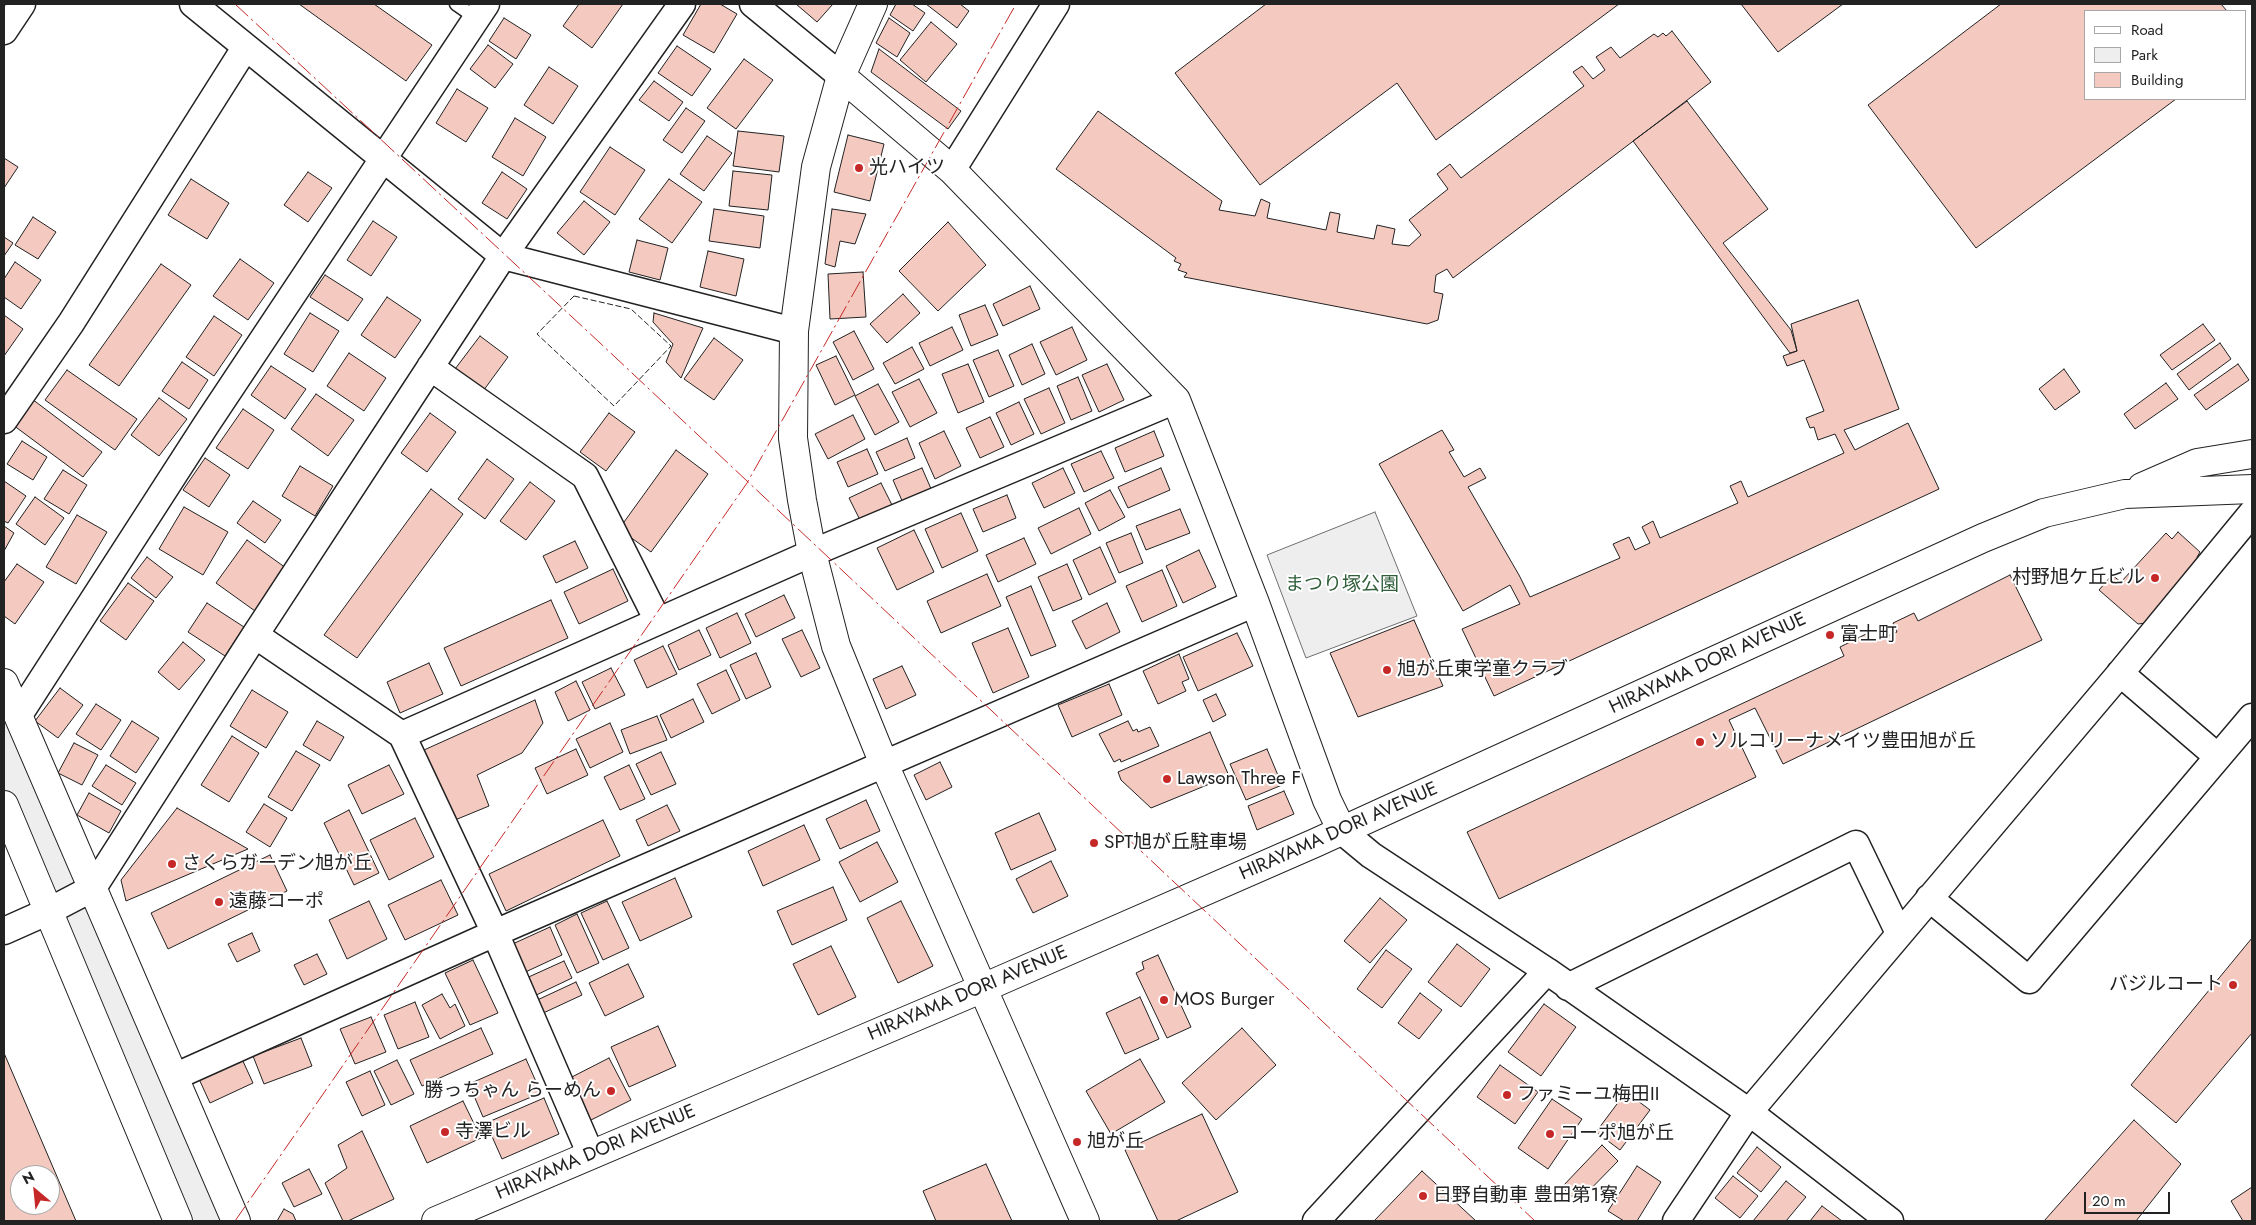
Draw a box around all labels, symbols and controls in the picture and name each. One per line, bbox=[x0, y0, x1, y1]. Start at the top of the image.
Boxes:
legend bbox=[2084, 10, 2246, 100]
text: Road bbox=[2131, 19, 2163, 41]
text: Park bbox=[2131, 44, 2158, 66]
text: Building bbox=[2131, 69, 2183, 91]
place label: 光ハイツ bbox=[869, 157, 945, 179]
marker: 光ハイツ bbox=[853, 162, 865, 174]
place label: 村野旭ケ丘ビル bbox=[2012, 567, 2145, 589]
marker: 村野旭ケ丘ビル bbox=[2149, 572, 2161, 584]
park label: まつり塚公園 bbox=[1285, 574, 1399, 596]
street label: HIRAYAMA DORI AVENUE bbox=[1606, 608, 1810, 720]
place label: 富士町 bbox=[1840, 624, 1897, 646]
marker: 富士町 bbox=[1824, 629, 1836, 641]
place label: 旭が丘東学童クラブ bbox=[1397, 659, 1568, 681]
marker: 旭が丘東学童クラブ bbox=[1381, 664, 1393, 676]
place label: ソルコリーナメイツ豊田旭が丘 bbox=[1710, 731, 1976, 753]
marker: ソルコリーナメイツ豊田旭が丘 bbox=[1694, 736, 1706, 748]
place label: Lawson Three F bbox=[1177, 768, 1301, 790]
marker: Lawson Three F bbox=[1161, 773, 1173, 785]
street label: HIRAYAMA DORI AVENUE bbox=[1236, 778, 1442, 886]
place label: SPT旭が丘駐車場 bbox=[1104, 832, 1247, 854]
marker: SPT旭が丘駐車場 bbox=[1088, 837, 1100, 849]
place label: さくらガーデン旭が丘 bbox=[182, 853, 372, 875]
marker: さくらガーデン旭が丘 bbox=[166, 858, 178, 870]
place label: 遠藤コーポ bbox=[229, 891, 324, 913]
marker: 遠藤コーポ bbox=[213, 896, 225, 908]
street label: HIRAYAMA DORI AVENUE bbox=[865, 942, 1071, 1046]
place label: バジルコート bbox=[2109, 974, 2223, 996]
marker: バジルコート bbox=[2227, 979, 2239, 991]
place label: MOS Burger bbox=[1174, 989, 1274, 1011]
marker: MOS Burger bbox=[1158, 994, 1170, 1006]
place label: 勝っちゃん らーめん bbox=[424, 1080, 601, 1102]
place label: ファミーユ梅田II bbox=[1517, 1084, 1659, 1106]
marker: 勝っちゃん らーめん bbox=[605, 1085, 617, 1097]
marker: ファミーユ梅田II bbox=[1501, 1089, 1513, 1101]
street label: HIRAYAMA DORI AVENUE bbox=[493, 1101, 699, 1205]
place label: 寺澤ビル bbox=[455, 1121, 531, 1143]
place label: コーポ旭が丘 bbox=[1560, 1123, 1674, 1145]
marker: 寺澤ビル bbox=[439, 1126, 451, 1138]
marker: コーポ旭が丘 bbox=[1544, 1128, 1556, 1140]
place label: 旭が丘 bbox=[1087, 1131, 1144, 1153]
marker: 旭が丘 bbox=[1071, 1136, 1083, 1148]
north arrow bbox=[10, 1165, 60, 1215]
text: N bbox=[19, 1166, 38, 1189]
scale bar bbox=[2086, 1182, 2172, 1214]
place label: 日野自動車 豊田第1寮 bbox=[1433, 1185, 1618, 1207]
marker: 日野自動車 豊田第1寮 bbox=[1417, 1190, 1429, 1202]
text: 20 m bbox=[2092, 1190, 2126, 1212]

